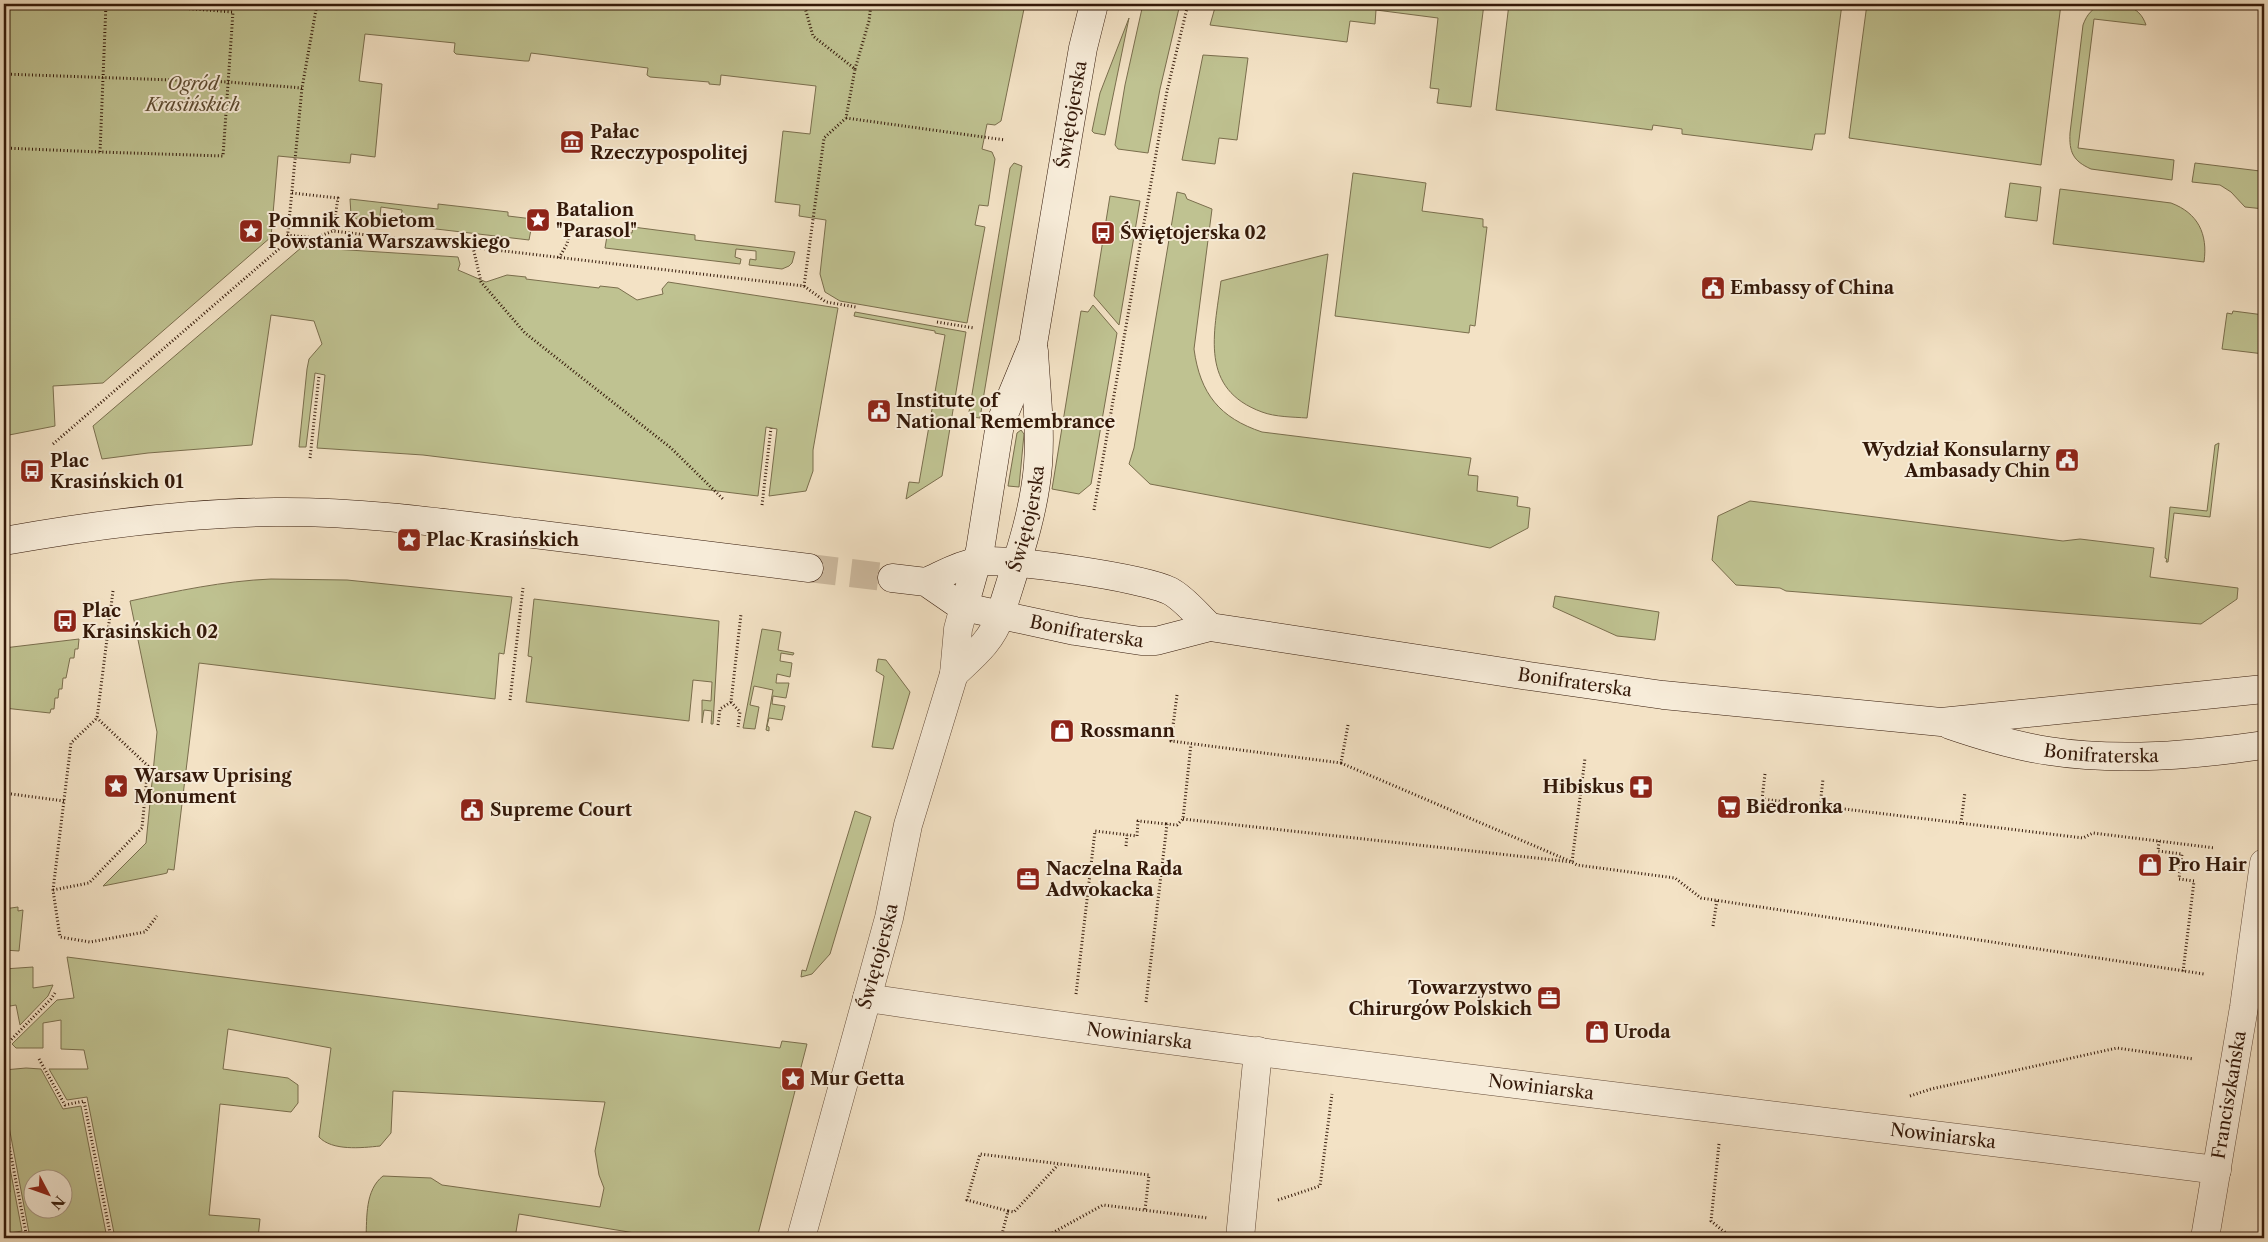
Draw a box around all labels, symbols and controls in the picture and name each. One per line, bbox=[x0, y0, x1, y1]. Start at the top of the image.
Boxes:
street label: Świętojerska bbox=[1051, 59, 1092, 170]
park label: Ogród Krasińskich bbox=[144, 73, 240, 116]
place label: Pałac Rzeczypospolitej bbox=[590, 121, 748, 164]
museum icon: Pałac Rzeczypospolitej bbox=[559, 129, 585, 155]
place label: Batalion "Parasol" bbox=[556, 199, 637, 242]
place icon: Batalion "Parasol" bbox=[525, 207, 551, 233]
place label: Pomnik Kobietom Powstania Warszawskiego bbox=[268, 210, 510, 253]
place icon: Pomnik Kobietom Powstania Warszawskiego bbox=[238, 218, 264, 244]
bus stop icon: Świętojerska 02 bbox=[1090, 220, 1116, 246]
place label: Świętojerska 02 bbox=[1120, 221, 1266, 244]
public building icon: Embassy of China bbox=[1700, 275, 1726, 301]
place label: Embassy of China bbox=[1730, 277, 1895, 299]
place label: Institute of National Remembrance bbox=[896, 390, 1116, 433]
public building icon: Institute of National Remembrance bbox=[866, 398, 892, 424]
place label: Wydział Konsularny Ambasady Chin bbox=[1861, 439, 2051, 482]
public building icon: Wydział Konsularny Ambasady Chin bbox=[2054, 447, 2080, 473]
place label: Plac Krasińskich 01 bbox=[50, 450, 184, 493]
bus stop icon: Plac Krasińskich 01 bbox=[19, 458, 45, 484]
street label: Świętojerska bbox=[1003, 464, 1049, 575]
place icon: Plac Krasińskich bbox=[396, 527, 422, 553]
place label: Plac Krasińskich bbox=[426, 529, 580, 551]
place label: Plac Krasińskich 02 bbox=[82, 600, 218, 643]
bus stop icon: Plac Krasińskich 02 bbox=[52, 608, 78, 634]
street label: Bonifraterska bbox=[1028, 611, 1146, 652]
street label: Bonifraterska bbox=[1516, 663, 1634, 702]
shop icon: Rossmann bbox=[1049, 718, 1075, 744]
place label: Rossmann bbox=[1080, 720, 1176, 742]
street label: Bonifraterska bbox=[2042, 739, 2160, 768]
place label: Warsaw Uprising Monument bbox=[133, 765, 292, 808]
place icon: Warsaw Uprising Monument bbox=[103, 773, 129, 799]
pharmacy icon: Hibiskus bbox=[1628, 774, 1654, 800]
place label: Hibiskus bbox=[1543, 776, 1624, 798]
supermarket icon: Biedronka bbox=[1716, 794, 1742, 820]
place label: Biedronka bbox=[1746, 796, 1844, 818]
public building icon: Supreme Court bbox=[459, 797, 485, 823]
place label: Supreme Court bbox=[490, 799, 633, 821]
shop icon: Pro Hair bbox=[2137, 852, 2163, 878]
place label: Pro Hair bbox=[2168, 854, 2247, 876]
place label: Naczelna Rada Adwokacka bbox=[1045, 858, 1183, 901]
office icon: Naczelna Rada Adwokacka bbox=[1015, 866, 1041, 892]
street label: Świętojerska bbox=[852, 901, 903, 1012]
place label: Towarzystwo Chirurgów Polskich bbox=[1348, 977, 1533, 1020]
office icon: Towarzystwo Chirurgów Polskich bbox=[1536, 985, 1562, 1011]
street label: Nowiniarska bbox=[1085, 1018, 1194, 1054]
shop icon: Uroda bbox=[1584, 1019, 1610, 1045]
place label: Uroda bbox=[1614, 1021, 1671, 1043]
street label: Franciszkańska bbox=[2207, 1029, 2251, 1161]
place icon: Mur Getta bbox=[780, 1066, 806, 1092]
place label: Mur Getta bbox=[810, 1068, 905, 1090]
street label: Nowiniarska bbox=[1487, 1070, 1596, 1105]
street label: Nowiniarska bbox=[1889, 1119, 1998, 1154]
north arrow bbox=[22, 1170, 72, 1220]
text: N bbox=[47, 1192, 69, 1213]

